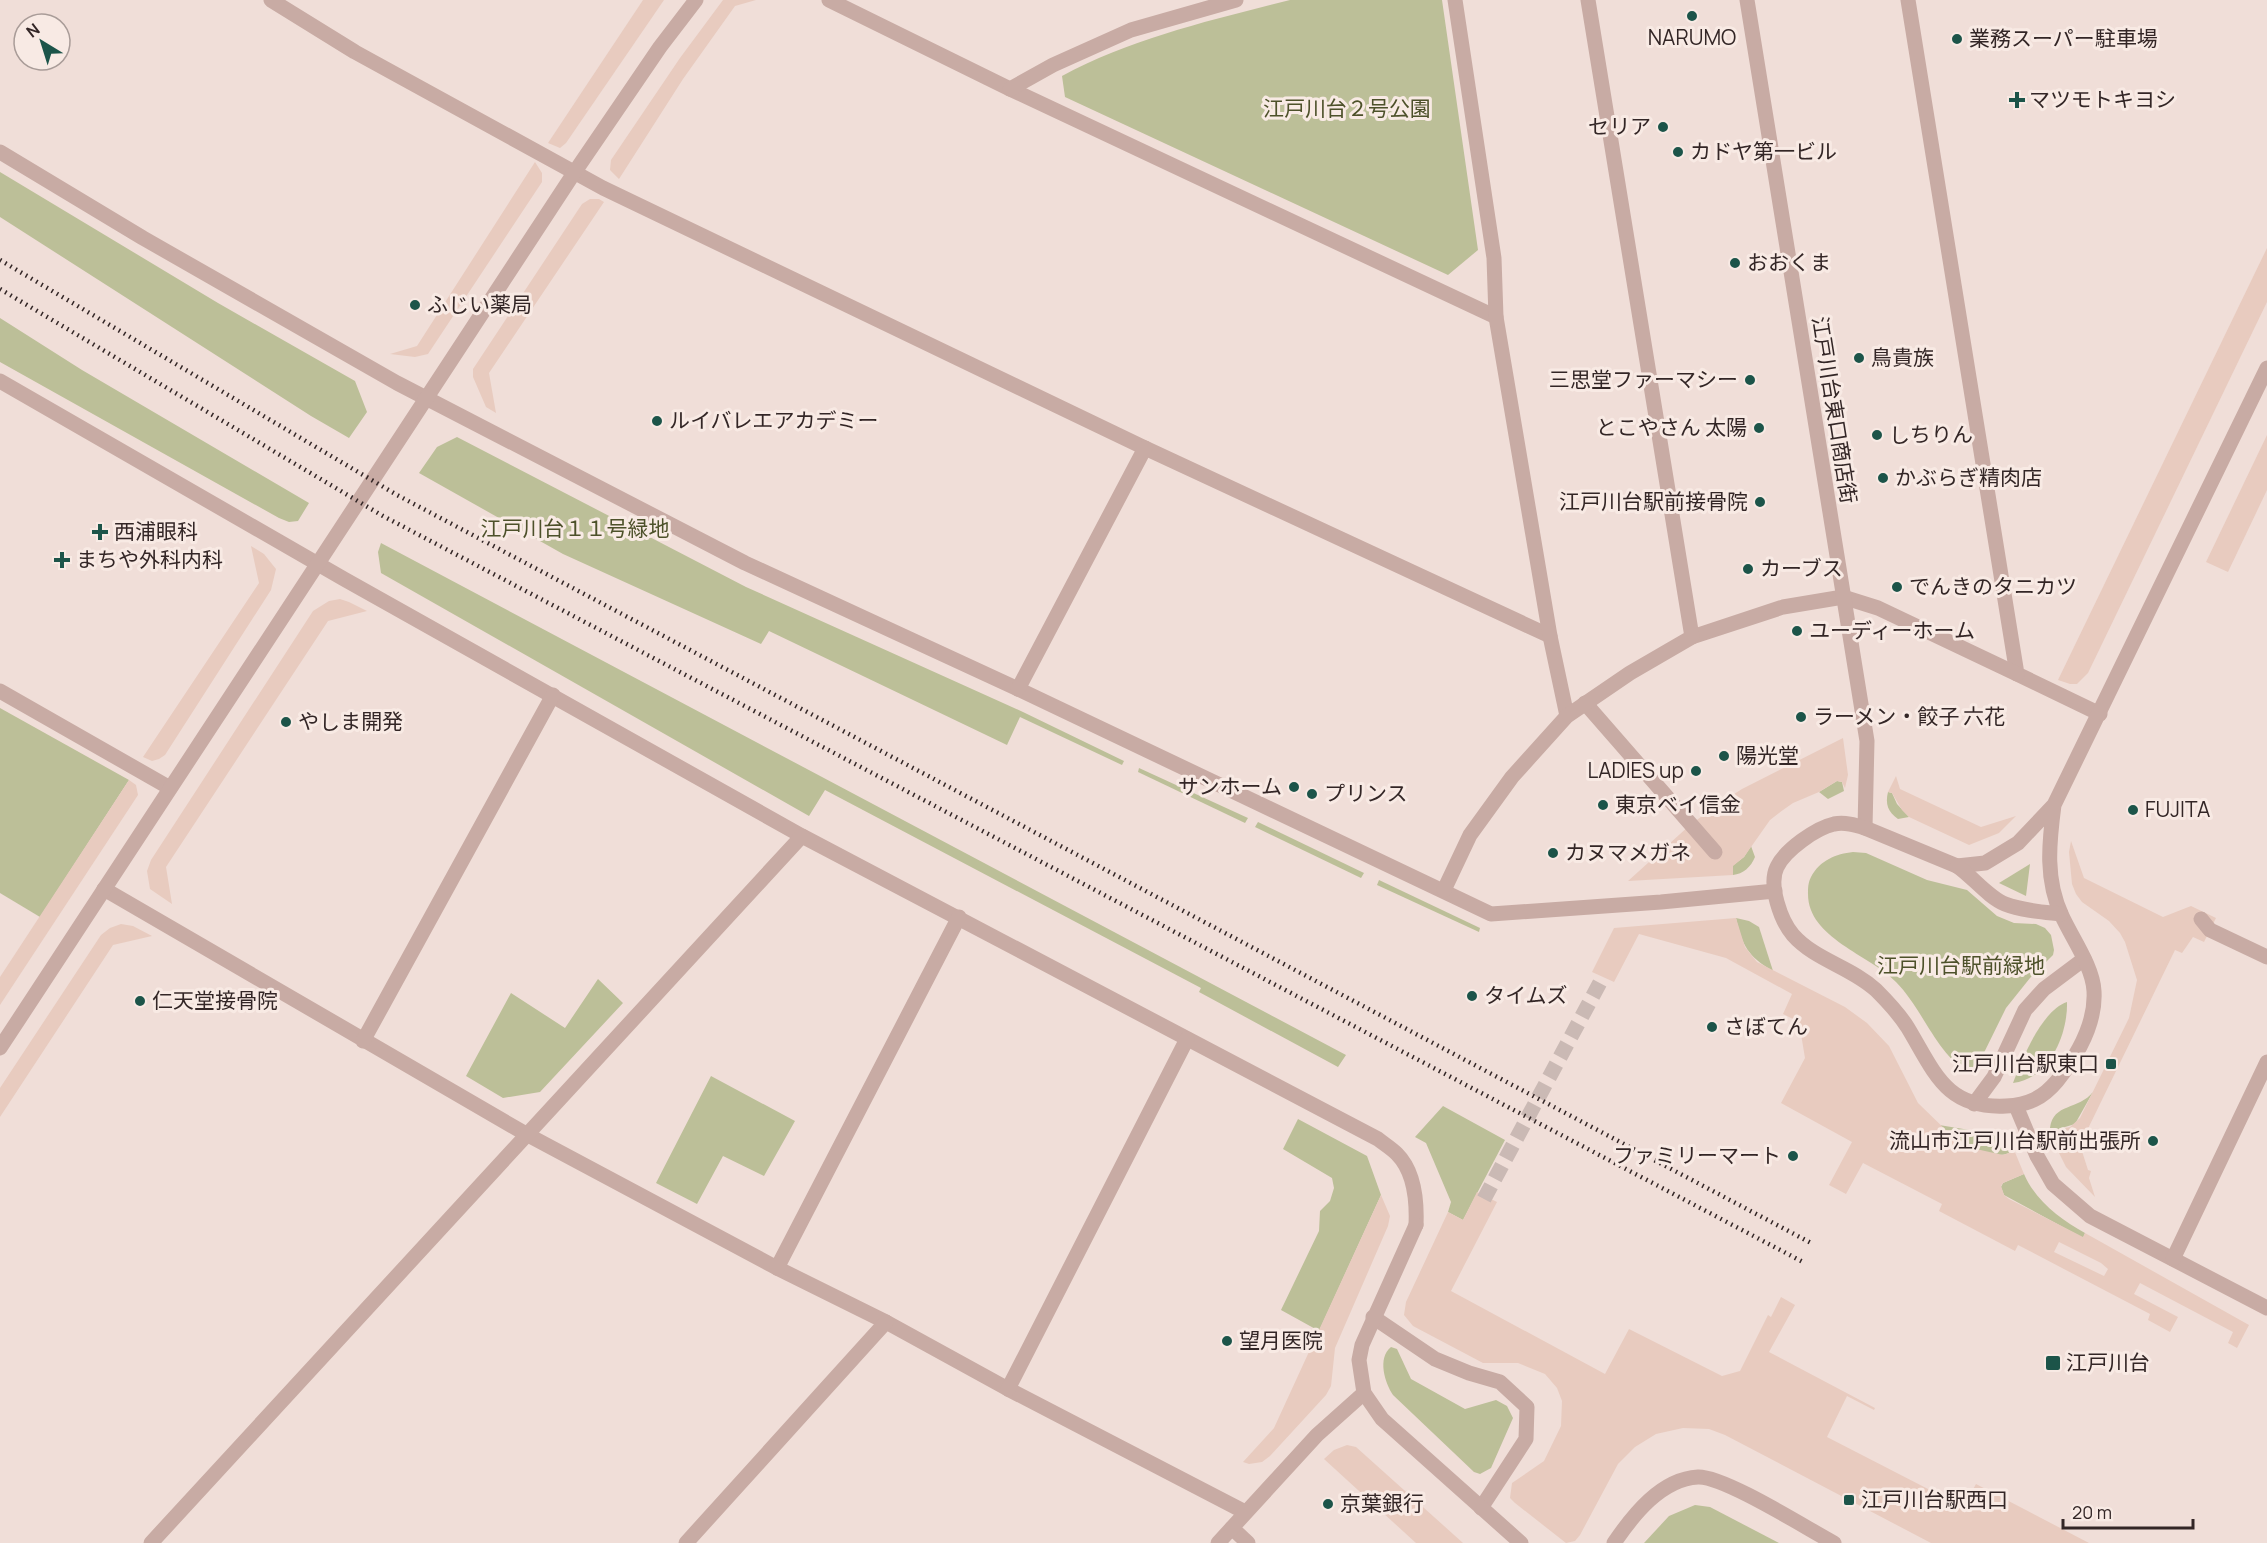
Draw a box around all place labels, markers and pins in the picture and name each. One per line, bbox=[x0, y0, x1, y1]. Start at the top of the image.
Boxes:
marker: NARUMO bbox=[1685, 9, 1699, 23]
place label: NARUMO bbox=[1648, 23, 1736, 51]
place label: 業務スーパー駐車場 bbox=[1969, 24, 2158, 52]
marker: 業務スーパー駐車場 bbox=[1950, 32, 1964, 46]
place label: マツモトキヨシ bbox=[2029, 85, 2176, 113]
marker: マツモトキヨシ bbox=[2010, 93, 2024, 107]
place label: セリア bbox=[1588, 112, 1651, 140]
marker: セリア bbox=[1656, 120, 1670, 134]
place label: カドヤ第一ビル bbox=[1690, 137, 1837, 165]
marker: カドヤ第一ビル bbox=[1671, 145, 1685, 159]
place label: おおくま bbox=[1747, 248, 1831, 276]
marker: おおくま bbox=[1728, 256, 1742, 270]
place label: ふじい薬局 bbox=[427, 290, 532, 318]
marker: ふじい薬局 bbox=[408, 298, 422, 312]
place label: 鳥貴族 bbox=[1871, 343, 1934, 371]
marker: 鳥貴族 bbox=[1852, 351, 1866, 365]
place label: 三思堂ファーマシー bbox=[1549, 365, 1738, 393]
marker: 三思堂ファーマシー bbox=[1743, 373, 1757, 387]
place label: ルイバレエアカデミー bbox=[669, 406, 879, 434]
place label: とこやさん 太陽 bbox=[1596, 413, 1747, 441]
marker: ルイバレエアカデミー bbox=[650, 414, 664, 428]
place label: しちりん bbox=[1889, 420, 1973, 448]
marker: とこやさん 太陽 bbox=[1752, 421, 1766, 435]
marker: しちりん bbox=[1870, 428, 1884, 442]
place label: かぶらぎ精肉店 bbox=[1895, 463, 2042, 491]
marker: かぶらぎ精肉店 bbox=[1876, 471, 1890, 485]
place label: 江戸川台駅前接骨院 bbox=[1559, 487, 1748, 515]
marker: 江戸川台駅前接骨院 bbox=[1753, 495, 1767, 509]
place label: 西浦眼科 bbox=[114, 517, 198, 545]
marker: 西浦眼科 bbox=[91, 523, 109, 541]
place label: まちや外科内科 bbox=[76, 545, 223, 573]
marker: まちや外科内科 bbox=[53, 551, 71, 569]
place label: カーブス bbox=[1760, 554, 1843, 582]
marker: カーブス bbox=[1741, 562, 1755, 576]
place label: でんきのタニカツ bbox=[1909, 572, 2077, 600]
marker: でんきのタニカツ bbox=[1890, 580, 1904, 594]
place label: ユーディーホーム bbox=[1809, 616, 1975, 644]
marker: ユーディーホーム bbox=[1790, 624, 1804, 638]
place label: ラーメン・餃子 六花 bbox=[1813, 702, 2005, 730]
place label: やしま開発 bbox=[298, 707, 403, 735]
marker: ラーメン・餃子 六花 bbox=[1794, 710, 1808, 724]
marker: やしま開発 bbox=[279, 715, 293, 729]
place label: 陽光堂 bbox=[1736, 741, 1799, 769]
marker: 陽光堂 bbox=[1717, 749, 1731, 763]
place label: LADIES up bbox=[1588, 756, 1684, 784]
marker: LADIES up bbox=[1689, 764, 1703, 778]
place label: サンホーム bbox=[1178, 772, 1282, 800]
place label: プリンス bbox=[1324, 779, 1408, 807]
marker: サンホーム bbox=[1287, 780, 1301, 794]
marker: プリンス bbox=[1305, 787, 1319, 801]
place label: 東京ベイ信金 bbox=[1615, 790, 1741, 818]
place label: FUJITA bbox=[2145, 795, 2210, 823]
marker: 東京ベイ信金 bbox=[1596, 798, 1610, 812]
marker: FUJITA bbox=[2126, 803, 2140, 817]
place label: カヌマメガネ bbox=[1565, 838, 1691, 866]
marker: カヌマメガネ bbox=[1546, 846, 1560, 860]
place label: タイムズ bbox=[1484, 981, 1568, 1009]
place label: 仁天堂接骨院 bbox=[152, 986, 278, 1014]
marker: タイムズ bbox=[1465, 989, 1479, 1003]
marker: 仁天堂接骨院 bbox=[133, 994, 147, 1008]
place label: さぼてん bbox=[1724, 1012, 1808, 1040]
marker: さぼてん bbox=[1705, 1020, 1719, 1034]
place label: 江戸川台駅東口 bbox=[1952, 1049, 2099, 1077]
marker: 江戸川台駅東口 bbox=[2104, 1057, 2118, 1071]
place label: 流山市江戸川台駅前出張所 bbox=[1889, 1126, 2141, 1154]
marker: 流山市江戸川台駅前出張所 bbox=[2146, 1134, 2160, 1148]
place label: ファミリーマート bbox=[1613, 1141, 1781, 1169]
marker: ファミリーマート bbox=[1786, 1149, 1800, 1163]
place label: 望月医院 bbox=[1239, 1326, 1323, 1354]
marker: 望月医院 bbox=[1220, 1334, 1234, 1348]
place label: 江戸川台 bbox=[2066, 1348, 2150, 1376]
marker: 江戸川台 bbox=[2044, 1354, 2062, 1372]
place label: 江戸川台駅西口 bbox=[1861, 1485, 2008, 1513]
place label: 京葉銀行 bbox=[1340, 1489, 1424, 1517]
marker: 江戸川台駅西口 bbox=[1842, 1493, 1856, 1507]
marker: 京葉銀行 bbox=[1321, 1497, 1335, 1511]

